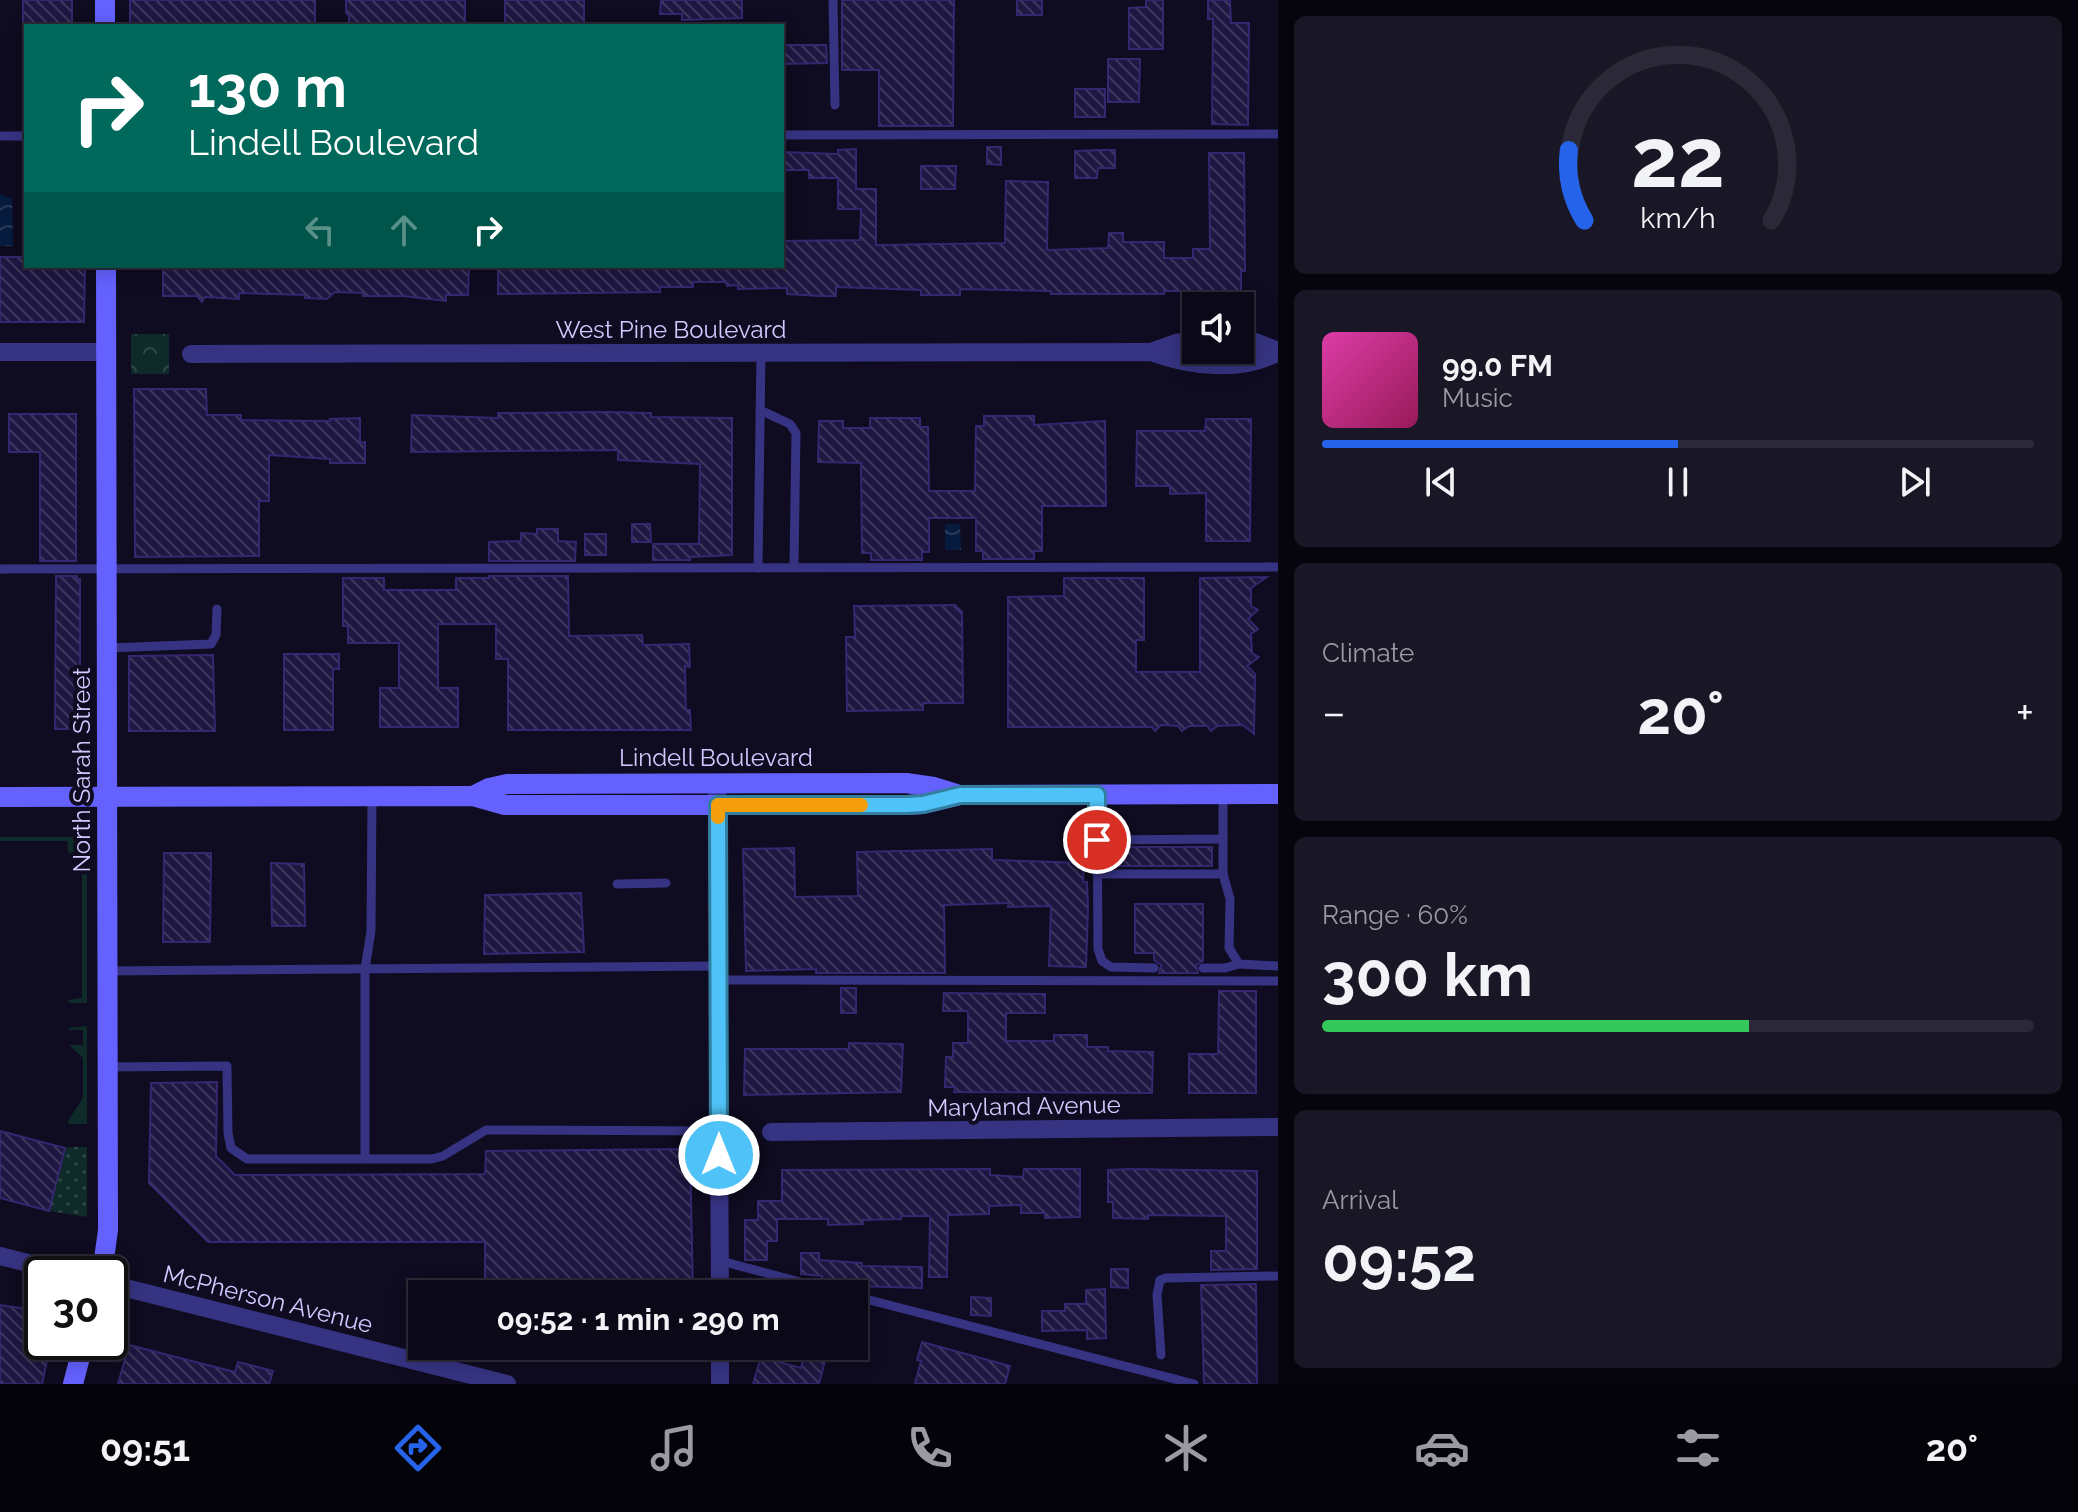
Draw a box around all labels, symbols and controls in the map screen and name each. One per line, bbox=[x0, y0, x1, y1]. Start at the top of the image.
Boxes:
text: 130 m bbox=[188, 54, 347, 120]
icon: right bbox=[56, 56, 160, 160]
text: 22 bbox=[1631, 108, 1725, 205]
text: Lindell Boulevard bbox=[188, 121, 479, 163]
text: km/h bbox=[1640, 201, 1716, 235]
icon: left bbox=[298, 208, 342, 252]
icon: ahead bbox=[382, 208, 426, 252]
icon: right bbox=[466, 208, 510, 252]
map controls bbox=[1182, 292, 1254, 364]
button: sound bbox=[1182, 292, 1254, 364]
street label: West Pine Boulevard bbox=[555, 315, 787, 344]
text: 99.0 FM bbox=[1442, 348, 1553, 383]
text: Music bbox=[1442, 383, 1513, 413]
icon: previous bbox=[1419, 460, 1463, 504]
icon: pause bbox=[1656, 460, 1700, 504]
icon: next bbox=[1893, 460, 1937, 504]
text: Climate bbox=[1322, 638, 1414, 668]
street label: North Sarah Street bbox=[67, 668, 96, 872]
text: 20° bbox=[1637, 678, 1724, 748]
text: − bbox=[1322, 687, 1346, 738]
text: + bbox=[2016, 687, 2034, 738]
street label: Lindell Boulevard bbox=[619, 743, 813, 772]
pin bbox=[1063, 806, 1131, 874]
icon: arrive bbox=[1075, 818, 1119, 862]
text: Range · 60% bbox=[1322, 900, 1468, 930]
text: 300 km bbox=[1322, 940, 1533, 1010]
street label: Maryland Avenue bbox=[927, 1090, 1121, 1122]
position arrow bbox=[677, 1113, 761, 1197]
text: Arrival bbox=[1322, 1185, 1398, 1215]
text: 09:52 bbox=[1322, 1225, 1476, 1295]
speed limit sign: 30 bbox=[24, 1256, 128, 1360]
street label: McPherson Avenue bbox=[160, 1259, 376, 1339]
text: 09:52 · 1 min · 290 m bbox=[496, 1302, 780, 1337]
icon: directions bbox=[390, 1420, 446, 1476]
icon: music bbox=[646, 1420, 702, 1476]
icon: phone bbox=[902, 1420, 958, 1476]
icon: climate bbox=[1158, 1420, 1214, 1476]
icon: car bbox=[1414, 1420, 1470, 1476]
icon: filters bbox=[1670, 1420, 1726, 1476]
text: 09:51 bbox=[100, 1427, 190, 1469]
text: 20° bbox=[1926, 1427, 1978, 1469]

